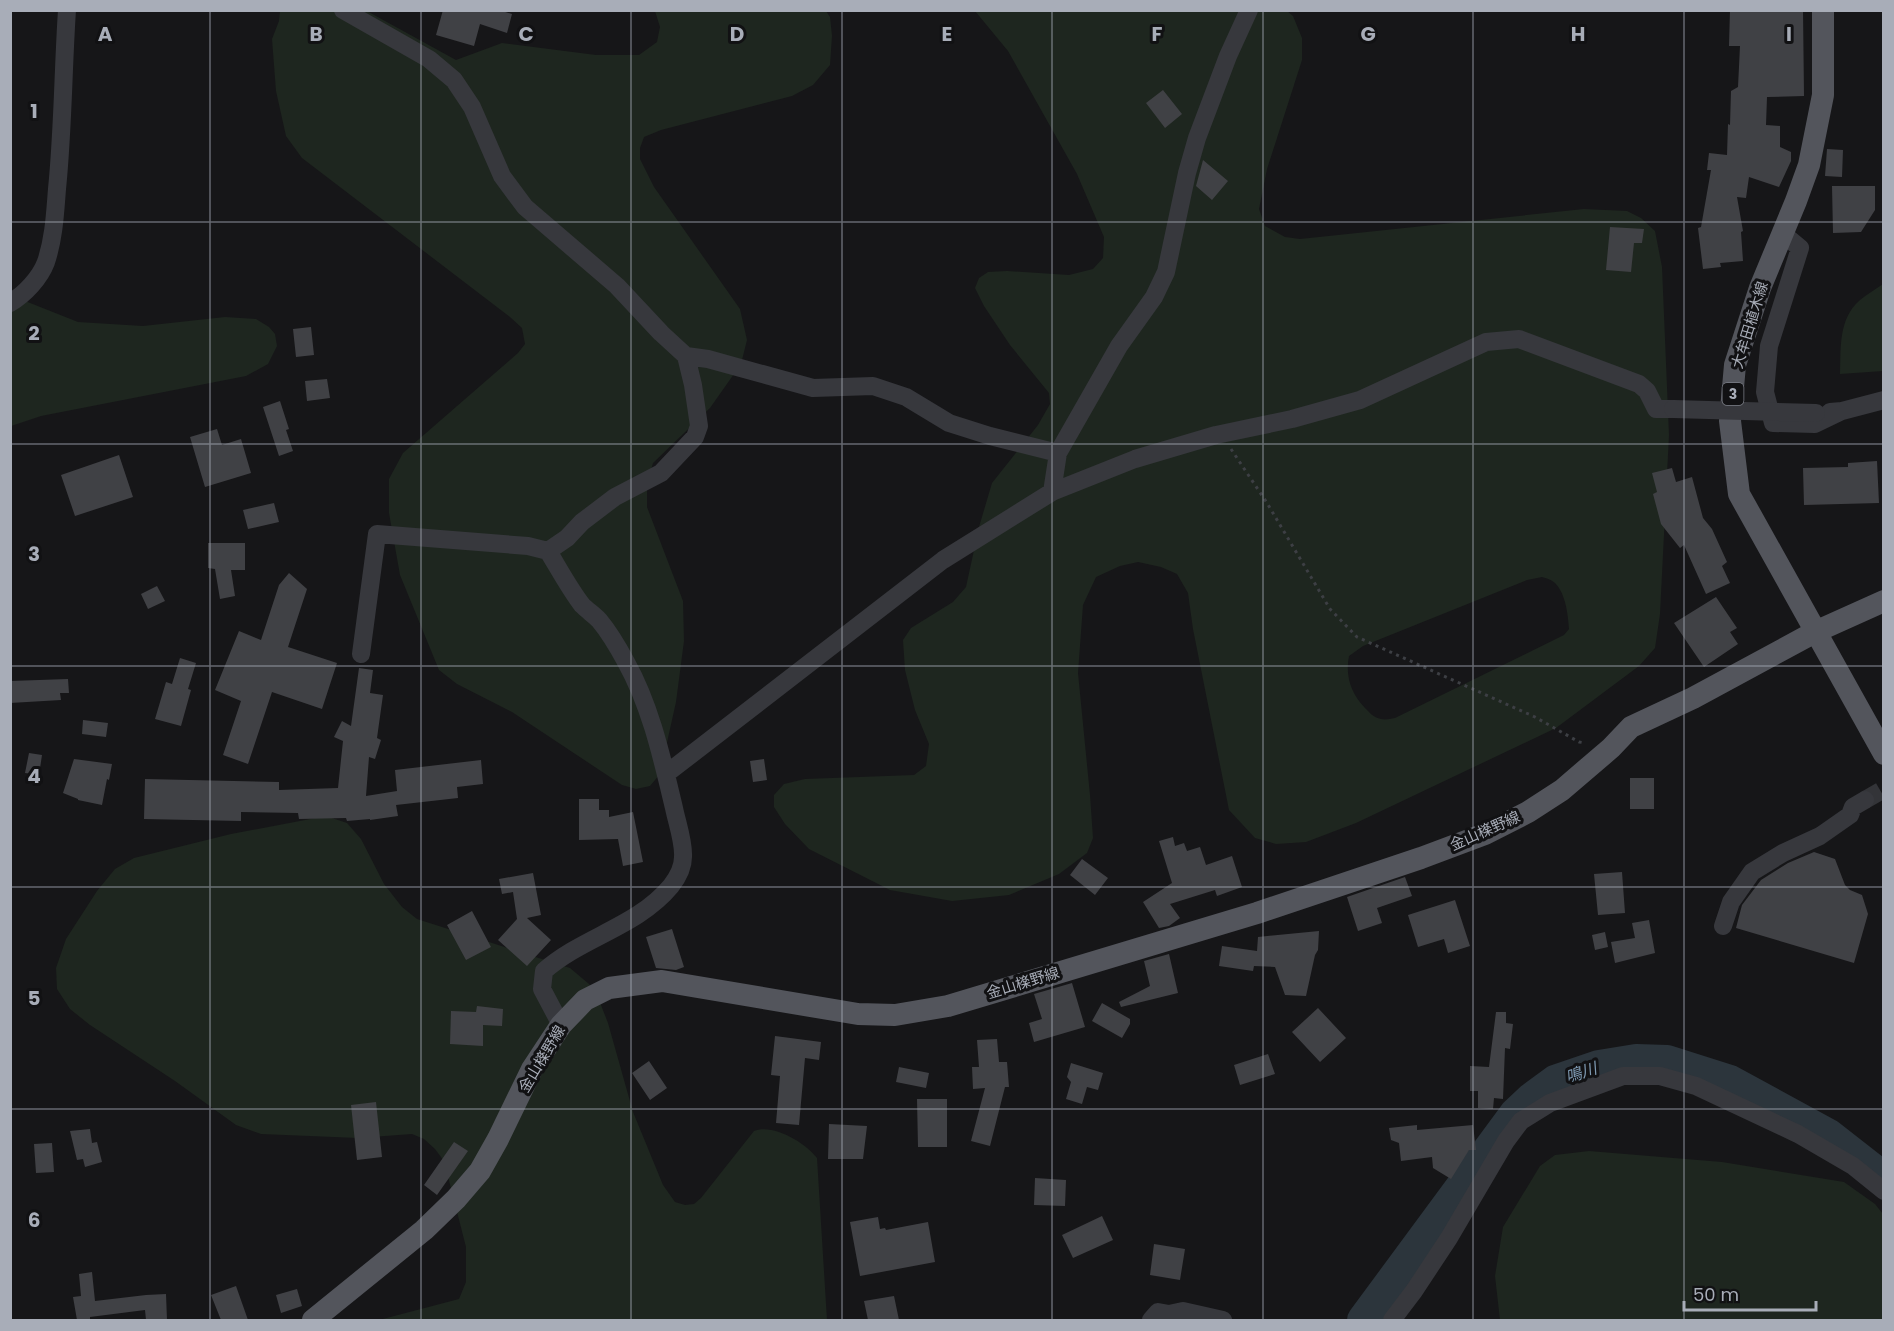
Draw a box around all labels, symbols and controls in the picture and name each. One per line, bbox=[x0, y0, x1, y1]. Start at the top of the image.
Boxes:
text: A bbox=[98, 20, 113, 48]
text: B bbox=[309, 20, 323, 48]
text: C bbox=[518, 20, 534, 48]
text: D bbox=[730, 20, 744, 48]
text: E bbox=[942, 20, 952, 48]
text: F bbox=[1152, 20, 1163, 48]
text: G bbox=[1360, 20, 1376, 48]
text: H bbox=[1571, 20, 1585, 48]
text: I bbox=[1786, 20, 1792, 48]
text: 1 bbox=[30, 97, 38, 125]
street label: 大牟田植木線 bbox=[1726, 279, 1773, 371]
text: 2 bbox=[28, 319, 40, 347]
road number: 3 bbox=[1722, 383, 1744, 405]
text: 3 bbox=[28, 540, 40, 568]
text: 4 bbox=[27, 762, 41, 790]
street label: 金山檪野線 bbox=[1446, 806, 1523, 855]
street label: 金山檪野線 bbox=[984, 962, 1062, 1004]
text: 5 bbox=[28, 984, 41, 1012]
street label: 金山檪野線 bbox=[513, 1021, 570, 1096]
water label: 鳴川 bbox=[1562, 1056, 1602, 1088]
text: 6 bbox=[28, 1206, 40, 1234]
scale bar bbox=[1684, 1274, 1816, 1312]
text: 50 m bbox=[1693, 1282, 1739, 1307]

